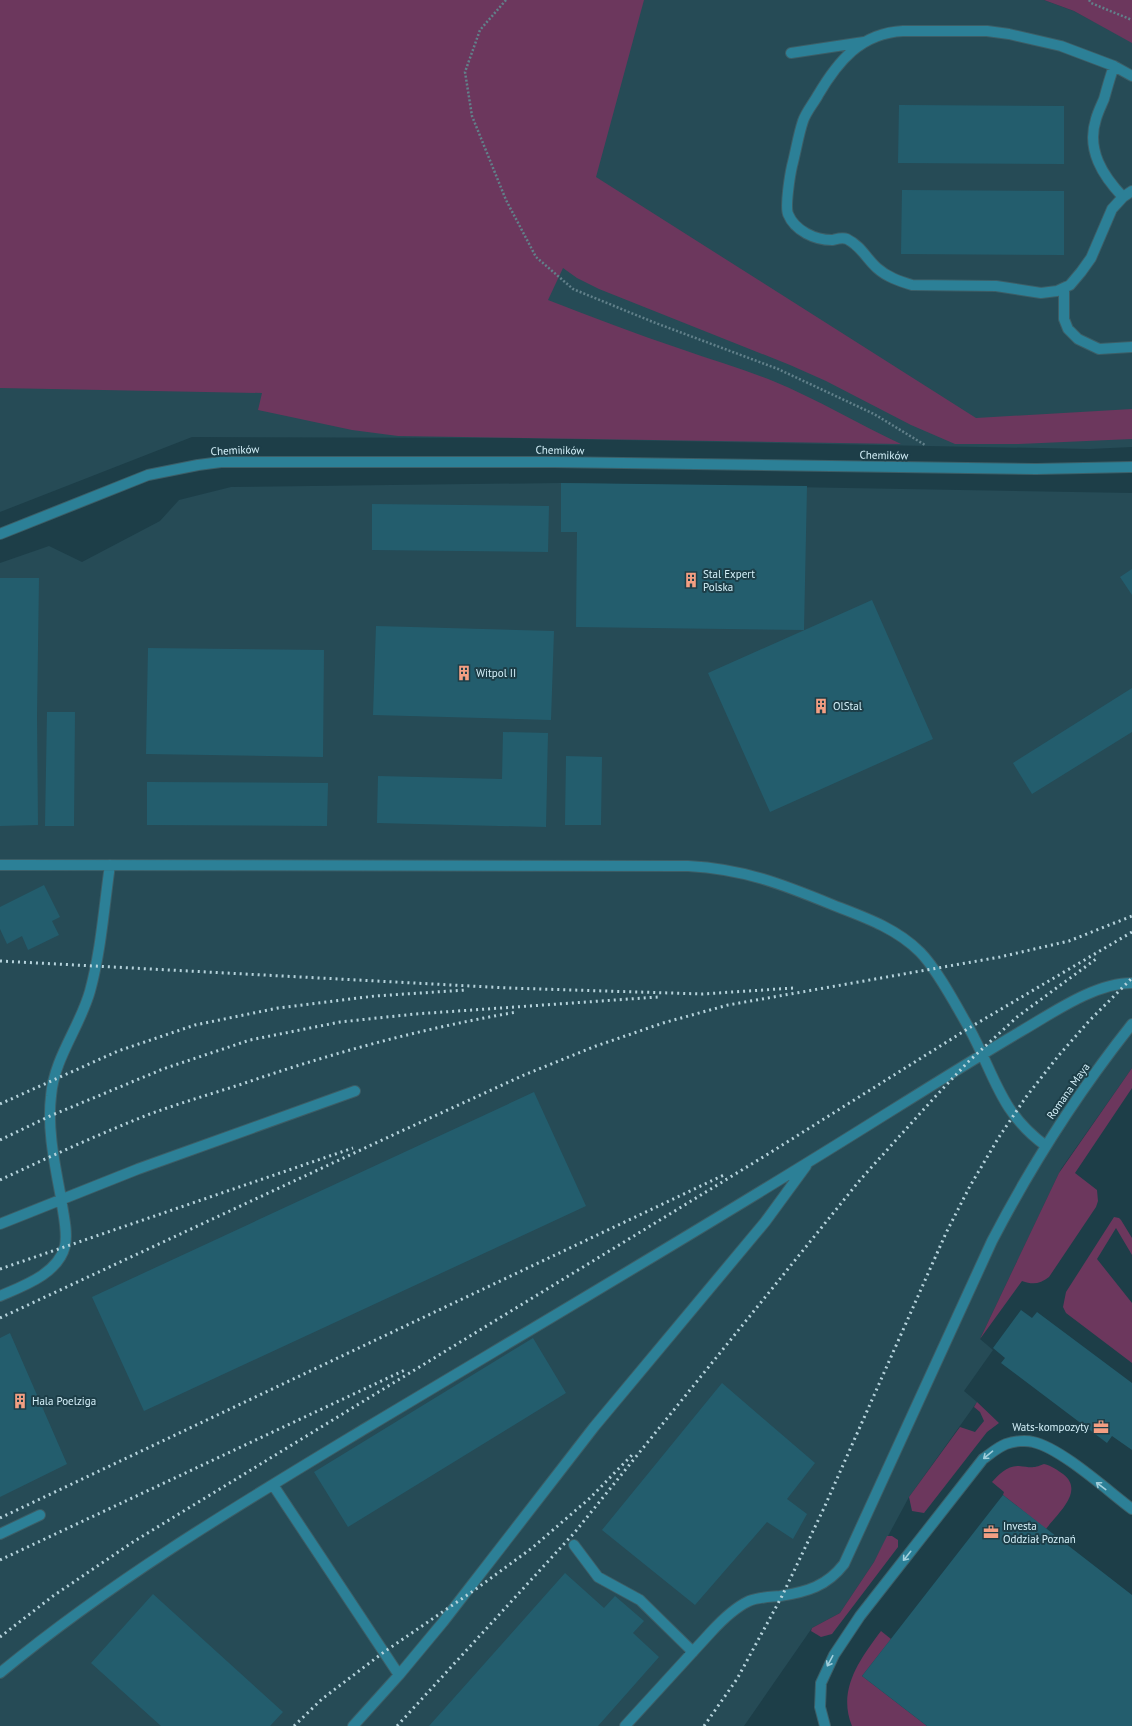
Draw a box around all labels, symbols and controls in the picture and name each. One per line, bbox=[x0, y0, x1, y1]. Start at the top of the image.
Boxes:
street label: Chemików bbox=[210, 442, 260, 458]
street label: Chemików bbox=[535, 443, 585, 457]
street label: Chemików bbox=[859, 448, 909, 462]
place label: Stal Expert Polska bbox=[703, 567, 755, 594]
building icon: Stal Expert Polska bbox=[682, 571, 700, 589]
building icon: Witpol II bbox=[455, 664, 473, 682]
place label: Witpol II bbox=[476, 666, 516, 680]
building icon: OlStal bbox=[812, 697, 830, 715]
place label: OlStal bbox=[833, 699, 863, 713]
street label: Romana Maya bbox=[1043, 1060, 1093, 1122]
building icon: Hala Poelziga bbox=[11, 1392, 29, 1410]
place label: Hala Poelziga bbox=[32, 1394, 96, 1408]
office icon: Wats-kompozyty bbox=[1092, 1418, 1110, 1436]
place label: Wats-kompozyty bbox=[1012, 1420, 1090, 1434]
one-way arrow bbox=[983, 1451, 994, 1460]
one-way arrow bbox=[1096, 1481, 1107, 1490]
place label: Investa Oddział Poznań bbox=[1003, 1519, 1076, 1546]
office icon: Investa Oddział Poznań bbox=[982, 1523, 1000, 1541]
one-way arrow bbox=[902, 1551, 911, 1562]
one-way arrow bbox=[826, 1655, 833, 1667]

